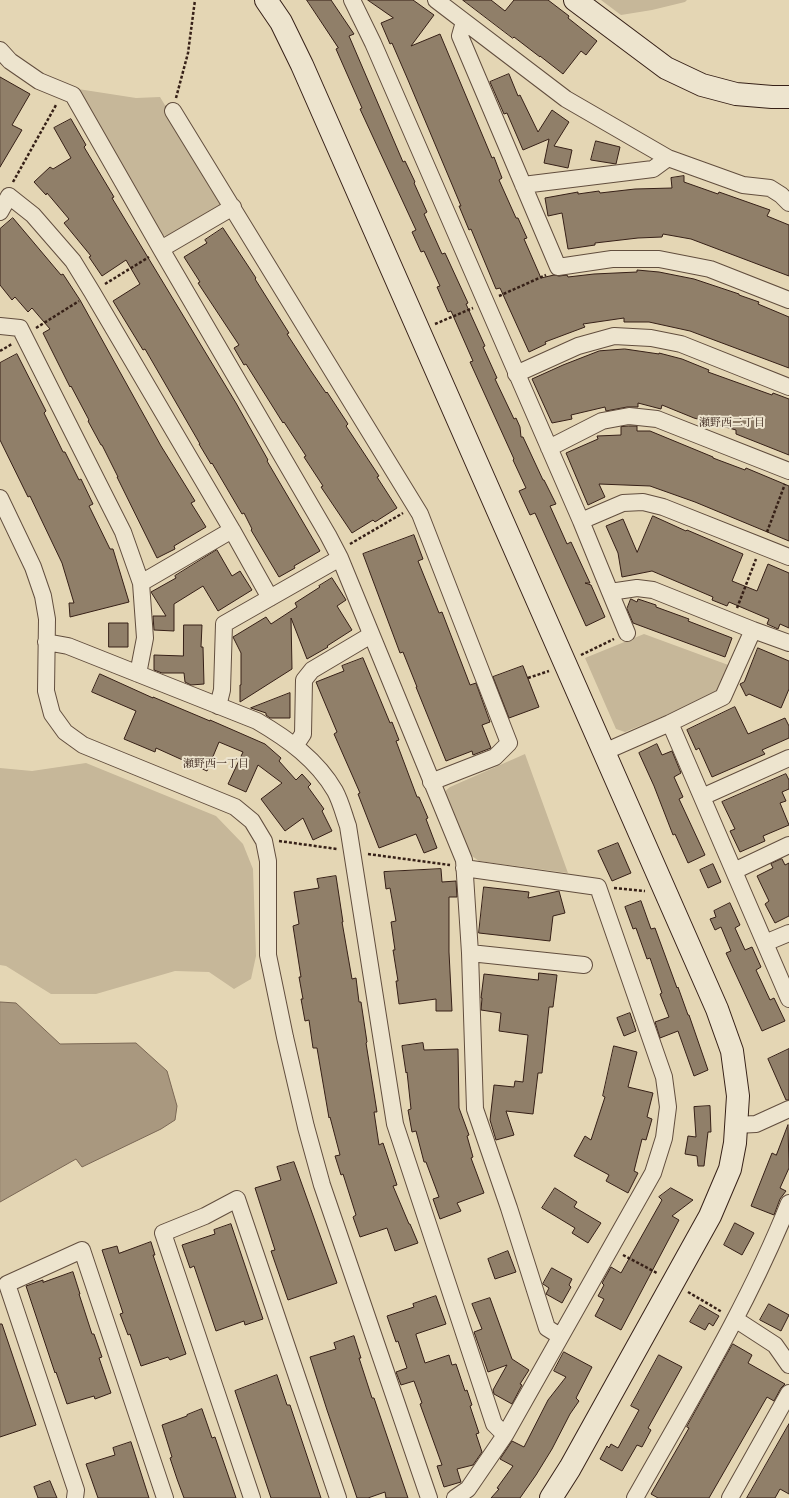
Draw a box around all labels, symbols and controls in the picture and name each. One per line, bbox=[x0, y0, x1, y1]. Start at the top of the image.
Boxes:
district label: 瀬野西二丁目 bbox=[699, 416, 765, 430]
district label: 瀬野西一丁目 bbox=[183, 757, 249, 771]

